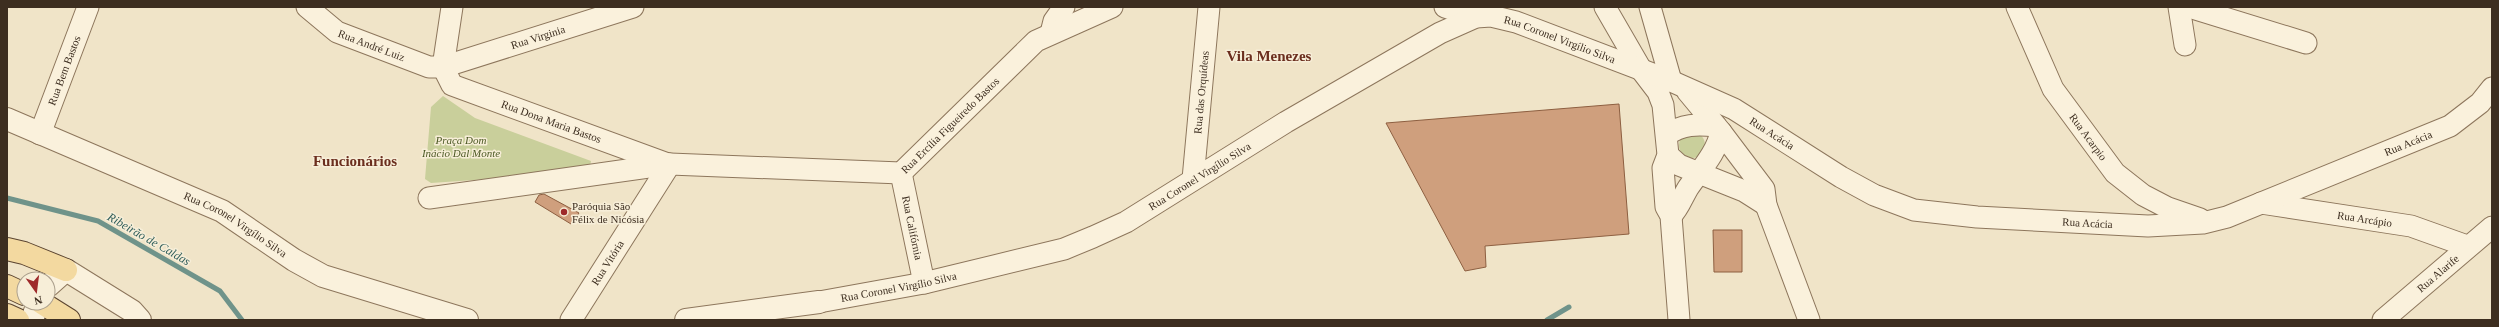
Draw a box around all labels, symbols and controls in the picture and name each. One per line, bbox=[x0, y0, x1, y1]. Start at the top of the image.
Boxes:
street label: Rua Coronel Virgílio Silva bbox=[1503, 13, 1617, 65]
street label: Rua Virginia bbox=[509, 23, 567, 51]
street label: Rua André Luiz bbox=[337, 27, 407, 63]
street label: Rua Bem Bastos bbox=[45, 34, 83, 107]
district label: Vila Menezes bbox=[1227, 48, 1312, 64]
street label: Rua das Orquídeas bbox=[1191, 50, 1211, 134]
street label: Rua Ercília Figueiredo Bastos bbox=[898, 75, 1001, 176]
street label: Rua Dona Maria Bastos bbox=[500, 98, 603, 145]
street label: Rua Acarpio bbox=[2067, 111, 2110, 163]
street label: Rua Acácia bbox=[1748, 115, 1797, 152]
street label: Rua Acácia bbox=[2382, 128, 2434, 158]
park label: Praça Dom Inácio Dal Monte bbox=[421, 134, 500, 159]
street label: Rua Coronel Virgílio Silva bbox=[1146, 140, 1253, 212]
district label: Funcionários bbox=[313, 153, 397, 169]
street label: Rua Coronel Virgílio Silva bbox=[182, 189, 289, 259]
street label: Rua Califórnia bbox=[900, 195, 925, 261]
place label: Paróquia São Félix de Nicósia bbox=[572, 200, 644, 225]
marker: Paróquia São Félix de Nicósia bbox=[559, 207, 569, 217]
water label: Ribeirão de Caldas bbox=[104, 209, 193, 269]
street label: Rua Arcápio bbox=[2337, 209, 2394, 229]
street label: Rua Acácia bbox=[2062, 215, 2113, 230]
street label: Rua Vitória bbox=[589, 238, 626, 287]
street label: Rua Alarife bbox=[2414, 252, 2461, 294]
street label: Rua Coronel Virgílio Silva bbox=[840, 269, 958, 304]
north arrow bbox=[16, 271, 56, 311]
text: N bbox=[33, 294, 44, 307]

